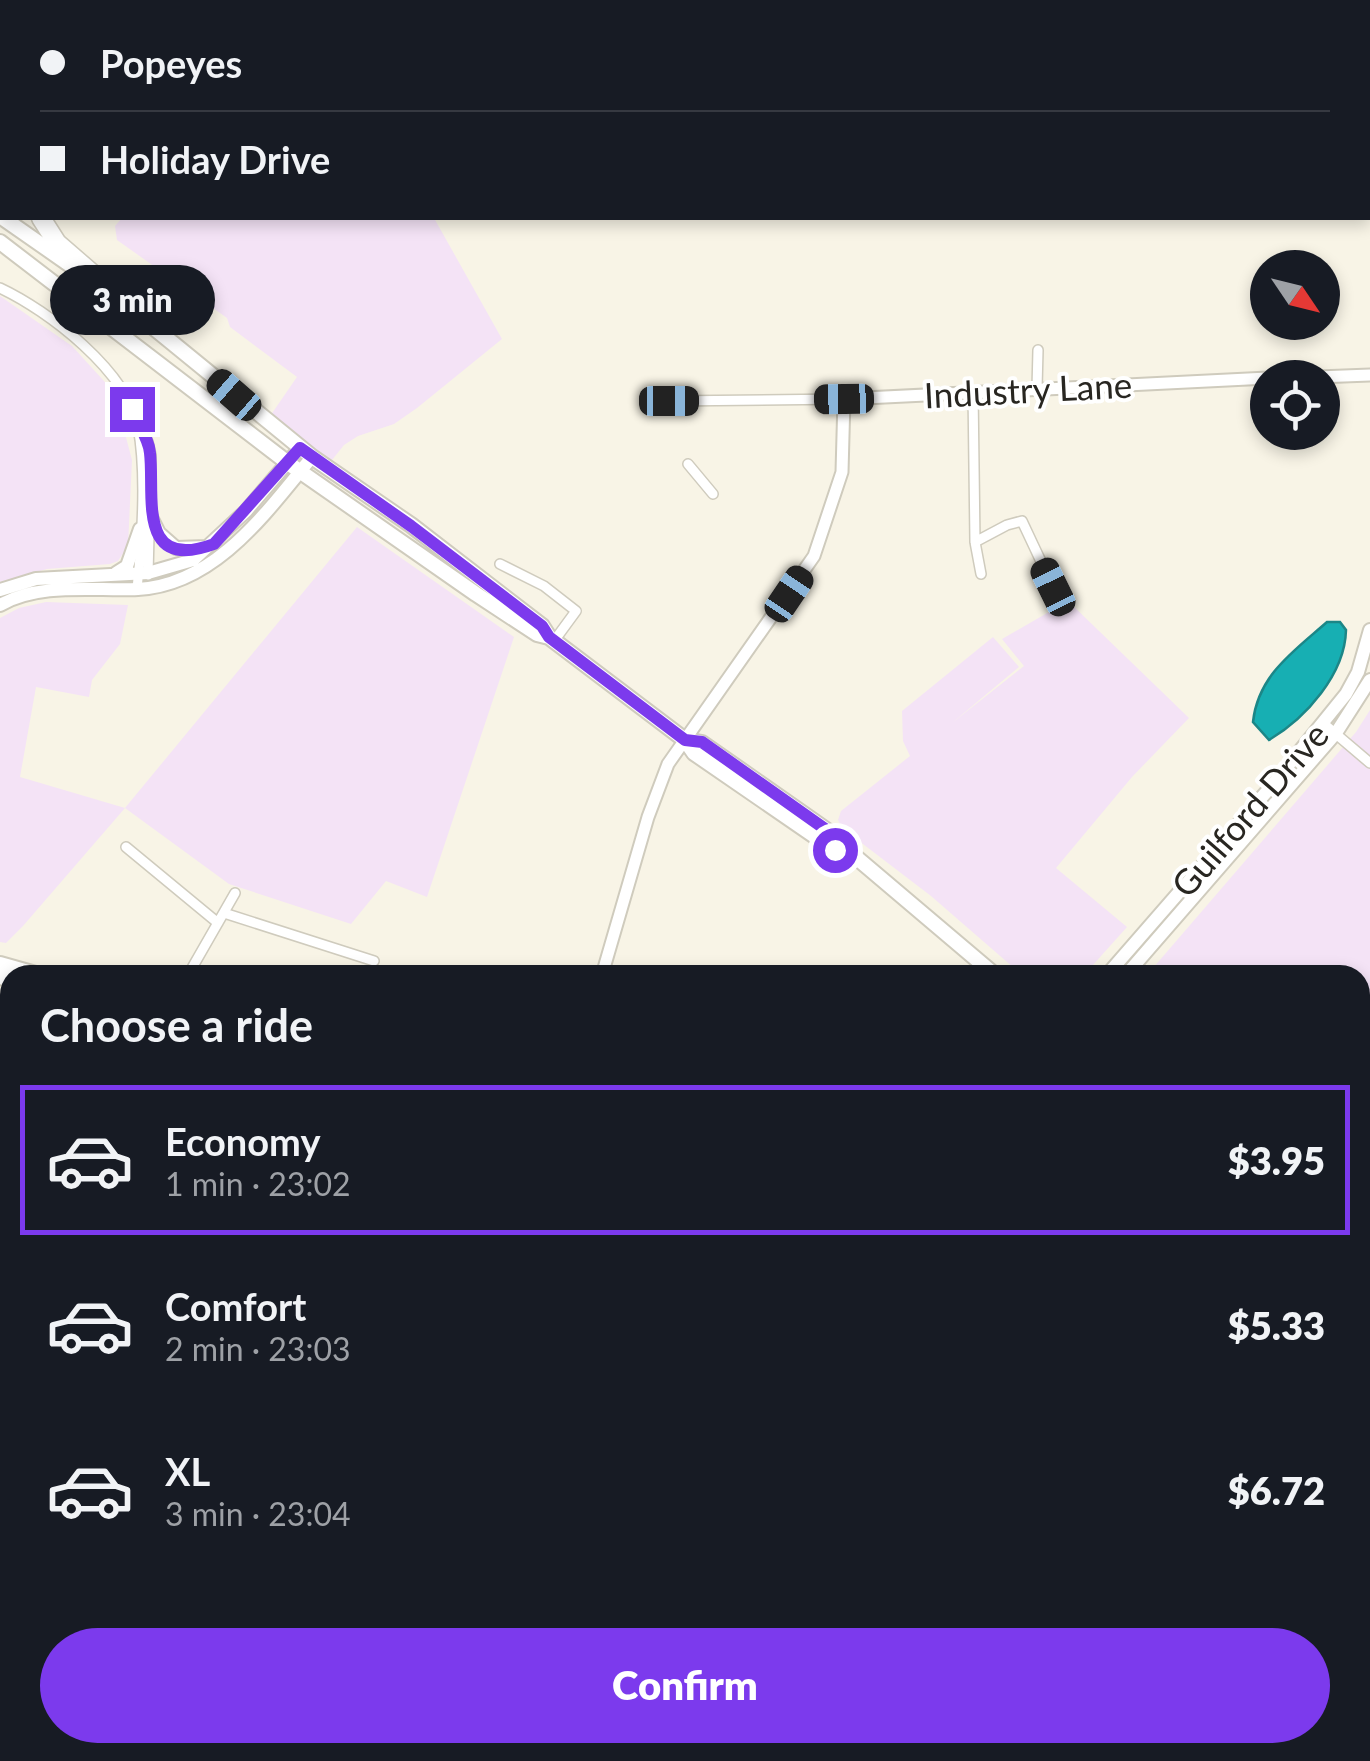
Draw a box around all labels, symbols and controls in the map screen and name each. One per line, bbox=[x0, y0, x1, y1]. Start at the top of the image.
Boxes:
text: Popeyes bbox=[100, 40, 242, 86]
text: Holiday Drive bbox=[100, 136, 330, 182]
north arrow bbox=[1250, 250, 1340, 340]
map controls bbox=[1250, 250, 1340, 450]
callout: 3 min bbox=[49, 264, 214, 334]
text: 3 min bbox=[93, 280, 172, 319]
button: locate bbox=[1250, 360, 1340, 450]
street label: Industry Lane bbox=[923, 363, 1133, 415]
car bbox=[202, 364, 266, 426]
car bbox=[814, 383, 874, 415]
car bbox=[639, 386, 699, 416]
route end bbox=[110, 387, 155, 432]
car bbox=[1026, 553, 1080, 621]
car bbox=[760, 561, 818, 627]
street label: Guilford Drive bbox=[1162, 713, 1336, 905]
route start bbox=[813, 828, 858, 873]
text: Choose a ride bbox=[40, 998, 313, 1052]
icon: car bbox=[45, 1115, 135, 1205]
text: Economy bbox=[165, 1118, 320, 1164]
text: $3.95 bbox=[1228, 1137, 1325, 1183]
text: 1 min · 23:02 bbox=[165, 1164, 351, 1203]
icon: car bbox=[45, 1280, 135, 1370]
text: Comfort bbox=[165, 1283, 306, 1329]
text: $5.33 bbox=[1228, 1302, 1325, 1348]
text: 2 min · 23:03 bbox=[165, 1329, 351, 1368]
icon: car bbox=[45, 1445, 135, 1535]
text: XL bbox=[165, 1448, 210, 1494]
text: $6.72 bbox=[1228, 1467, 1325, 1513]
text: 3 min · 23:04 bbox=[165, 1494, 351, 1533]
button: Confirm bbox=[40, 1628, 1330, 1743]

